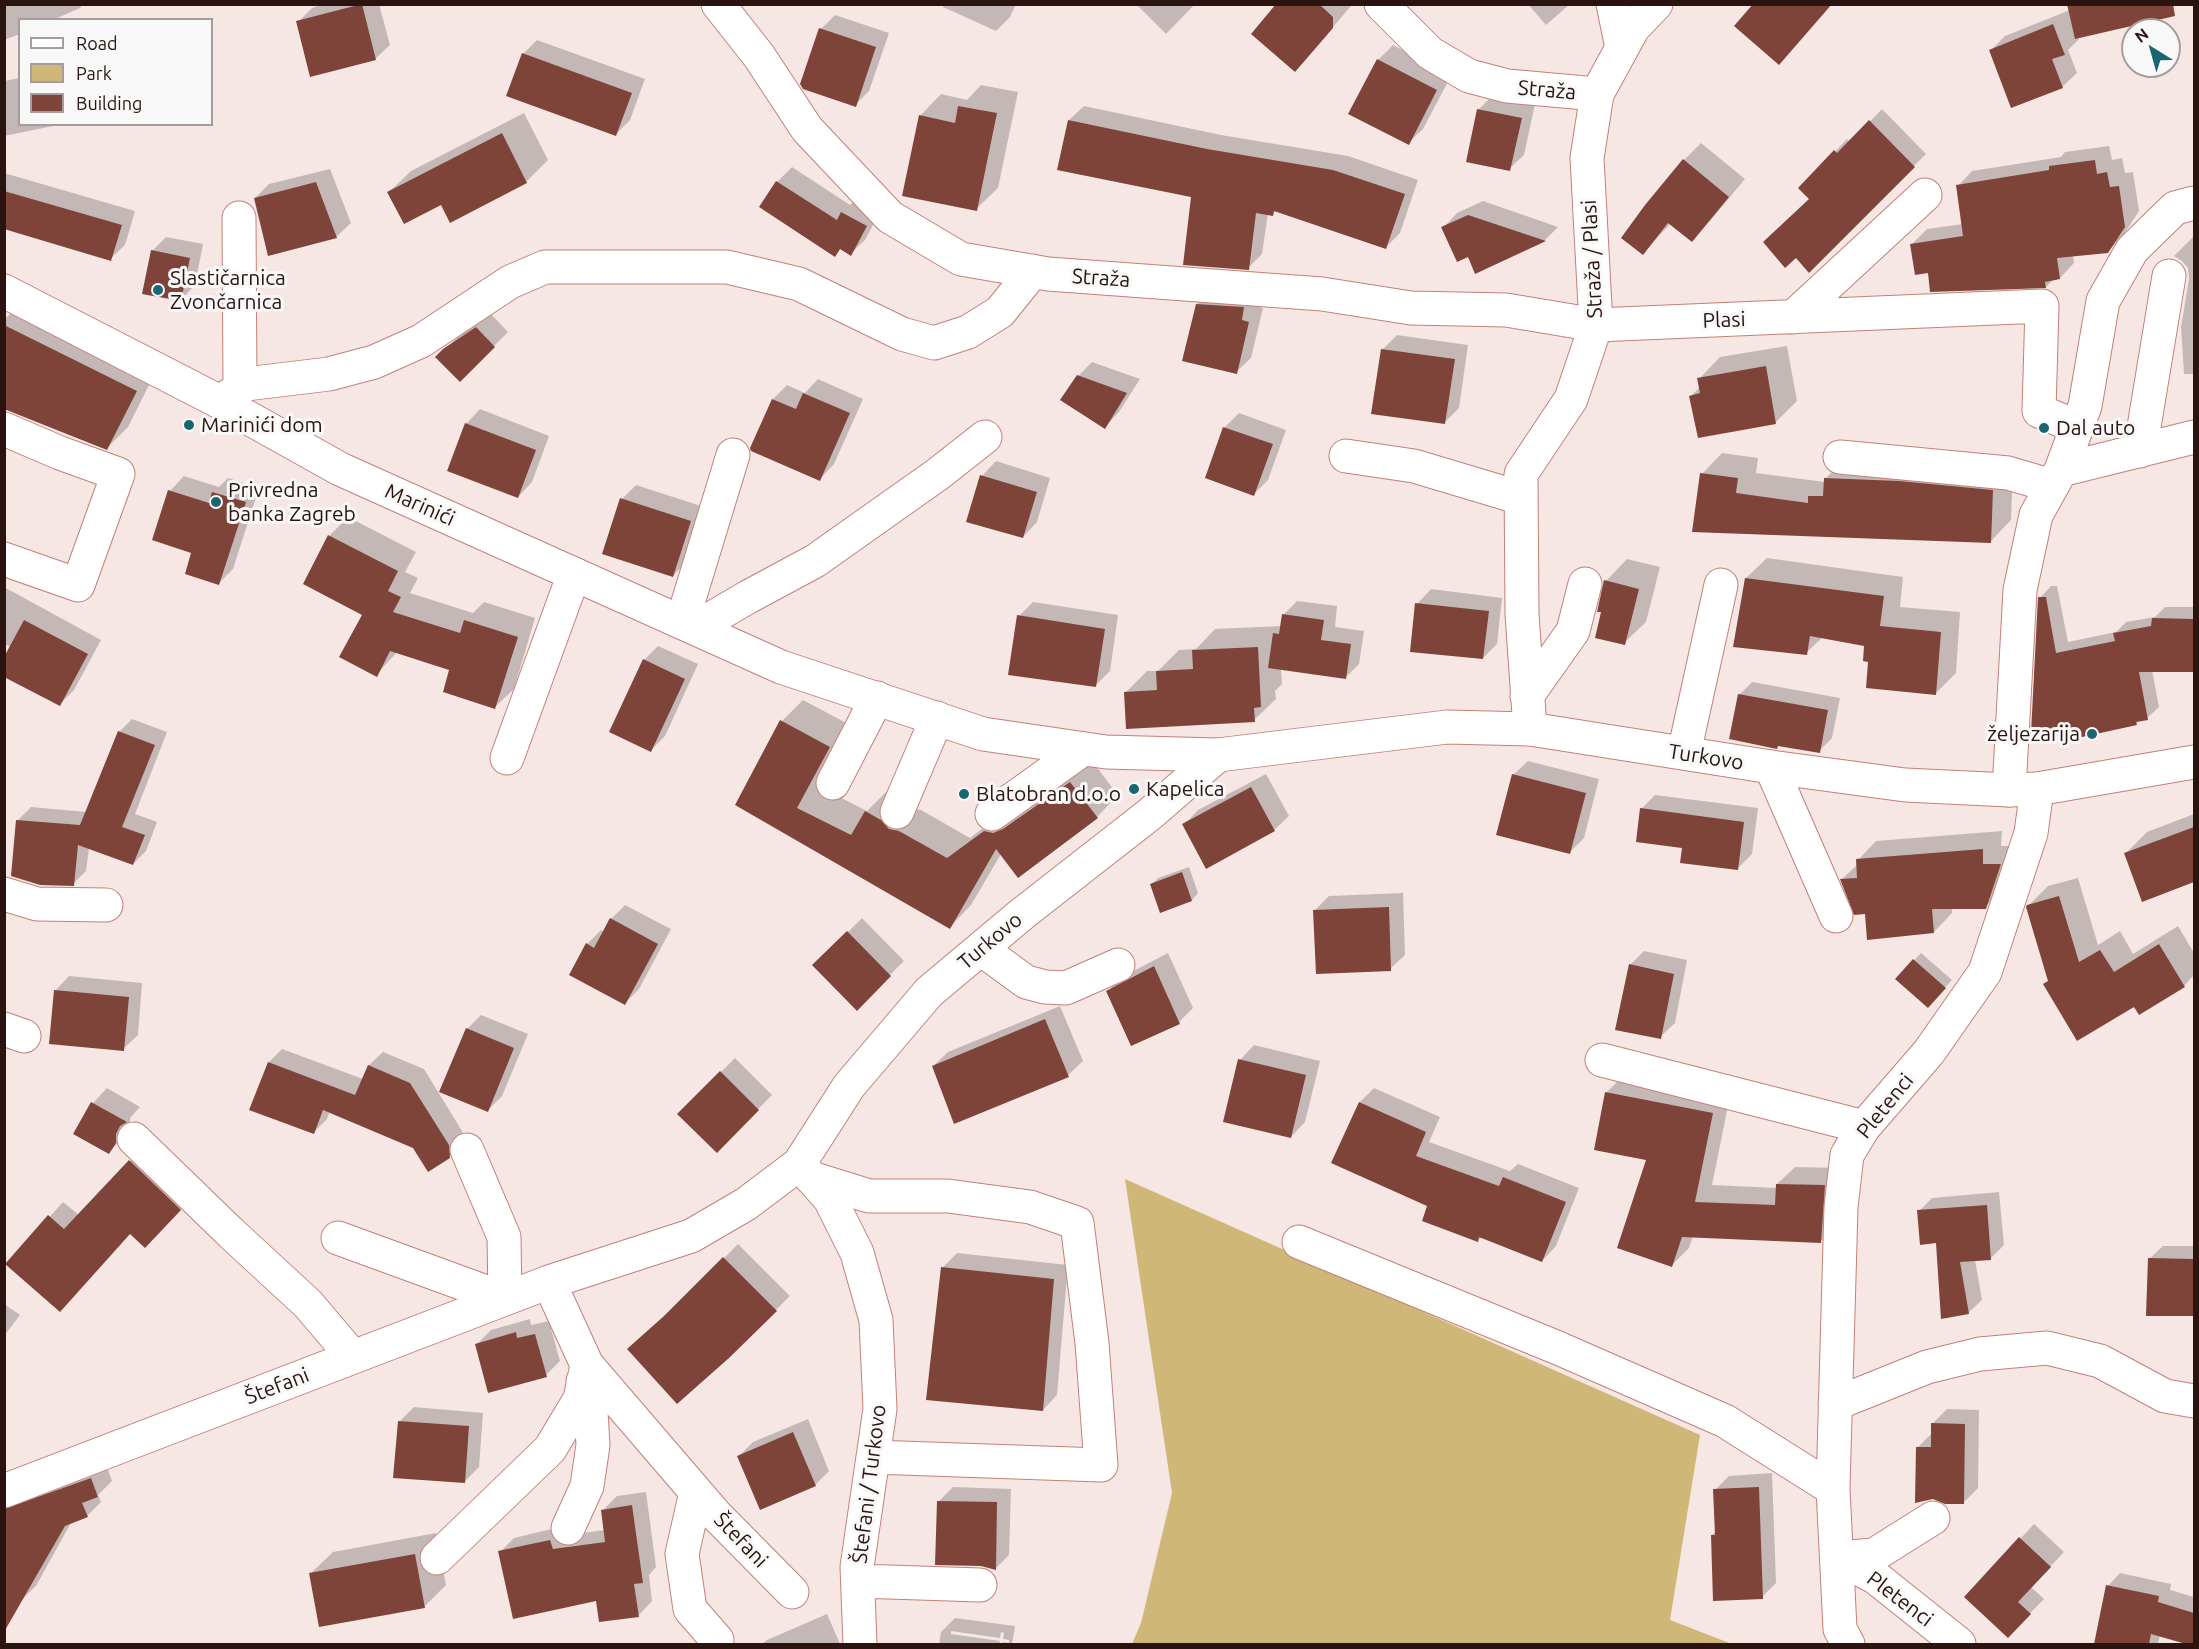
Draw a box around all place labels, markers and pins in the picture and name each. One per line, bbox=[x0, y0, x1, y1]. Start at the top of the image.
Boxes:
place label: Slastičarnica Zvončarnica bbox=[170, 265, 286, 315]
marker: Slastičarnica Zvončarnica bbox=[151, 283, 165, 297]
place label: Marinići dom bbox=[201, 412, 323, 438]
place label: Dal auto bbox=[2056, 415, 2135, 441]
marker: Marinići dom bbox=[182, 418, 196, 432]
marker: Dal auto bbox=[2037, 421, 2051, 435]
place label: Privredna banka Zagreb bbox=[228, 477, 356, 527]
marker: Privredna banka Zagreb bbox=[209, 495, 223, 509]
place label: željezarija bbox=[1987, 721, 2080, 747]
marker: željezarija bbox=[2085, 727, 2099, 741]
place label: Kapelica bbox=[1146, 776, 1225, 802]
place label: Blatobran d.o.o bbox=[976, 781, 1121, 807]
marker: Kapelica bbox=[1127, 782, 1141, 796]
marker: Blatobran d.o.o bbox=[957, 787, 971, 801]

